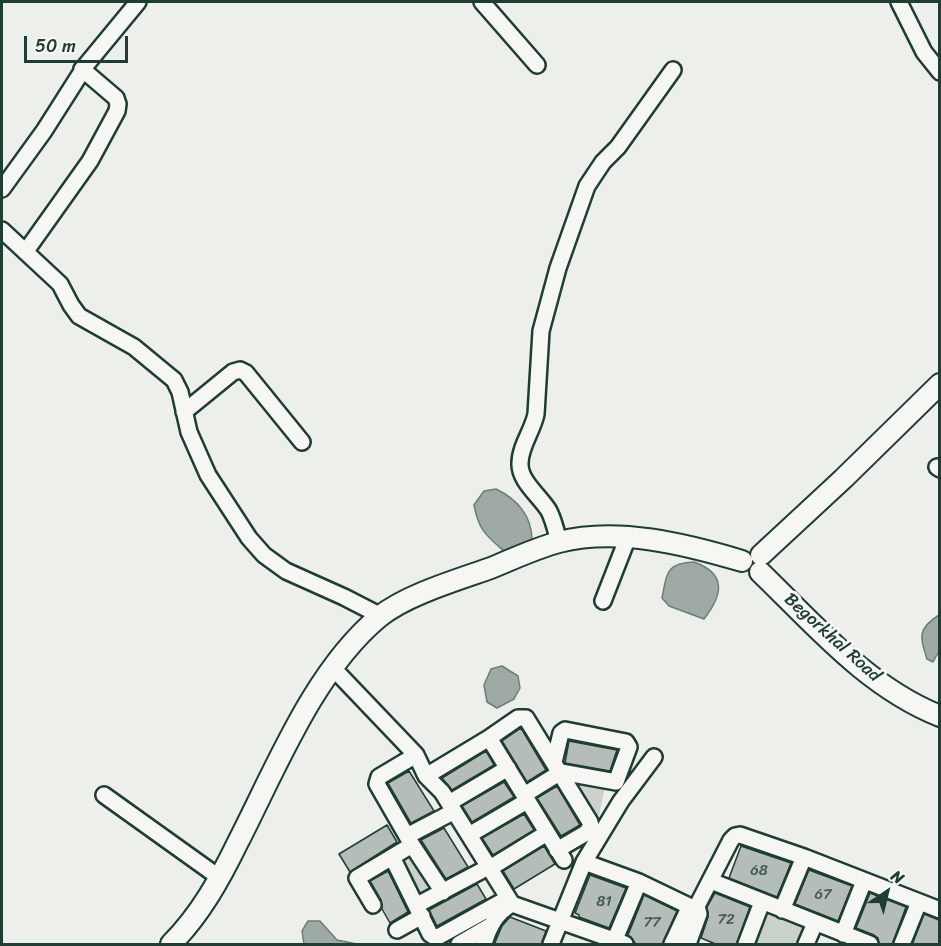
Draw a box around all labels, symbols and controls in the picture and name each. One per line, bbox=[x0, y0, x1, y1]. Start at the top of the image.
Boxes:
scale bar bbox=[27, 24, 130, 62]
text: 50 m bbox=[35, 30, 76, 62]
street label: Begorkhal Road bbox=[779, 589, 885, 687]
house number: 68 bbox=[750, 862, 768, 880]
north arrow bbox=[857, 862, 917, 922]
text: N bbox=[885, 862, 910, 892]
house number: 67 bbox=[814, 886, 832, 904]
house number: 81 bbox=[596, 893, 612, 911]
house number: 72 bbox=[717, 911, 735, 929]
house number: 77 bbox=[643, 914, 661, 932]

